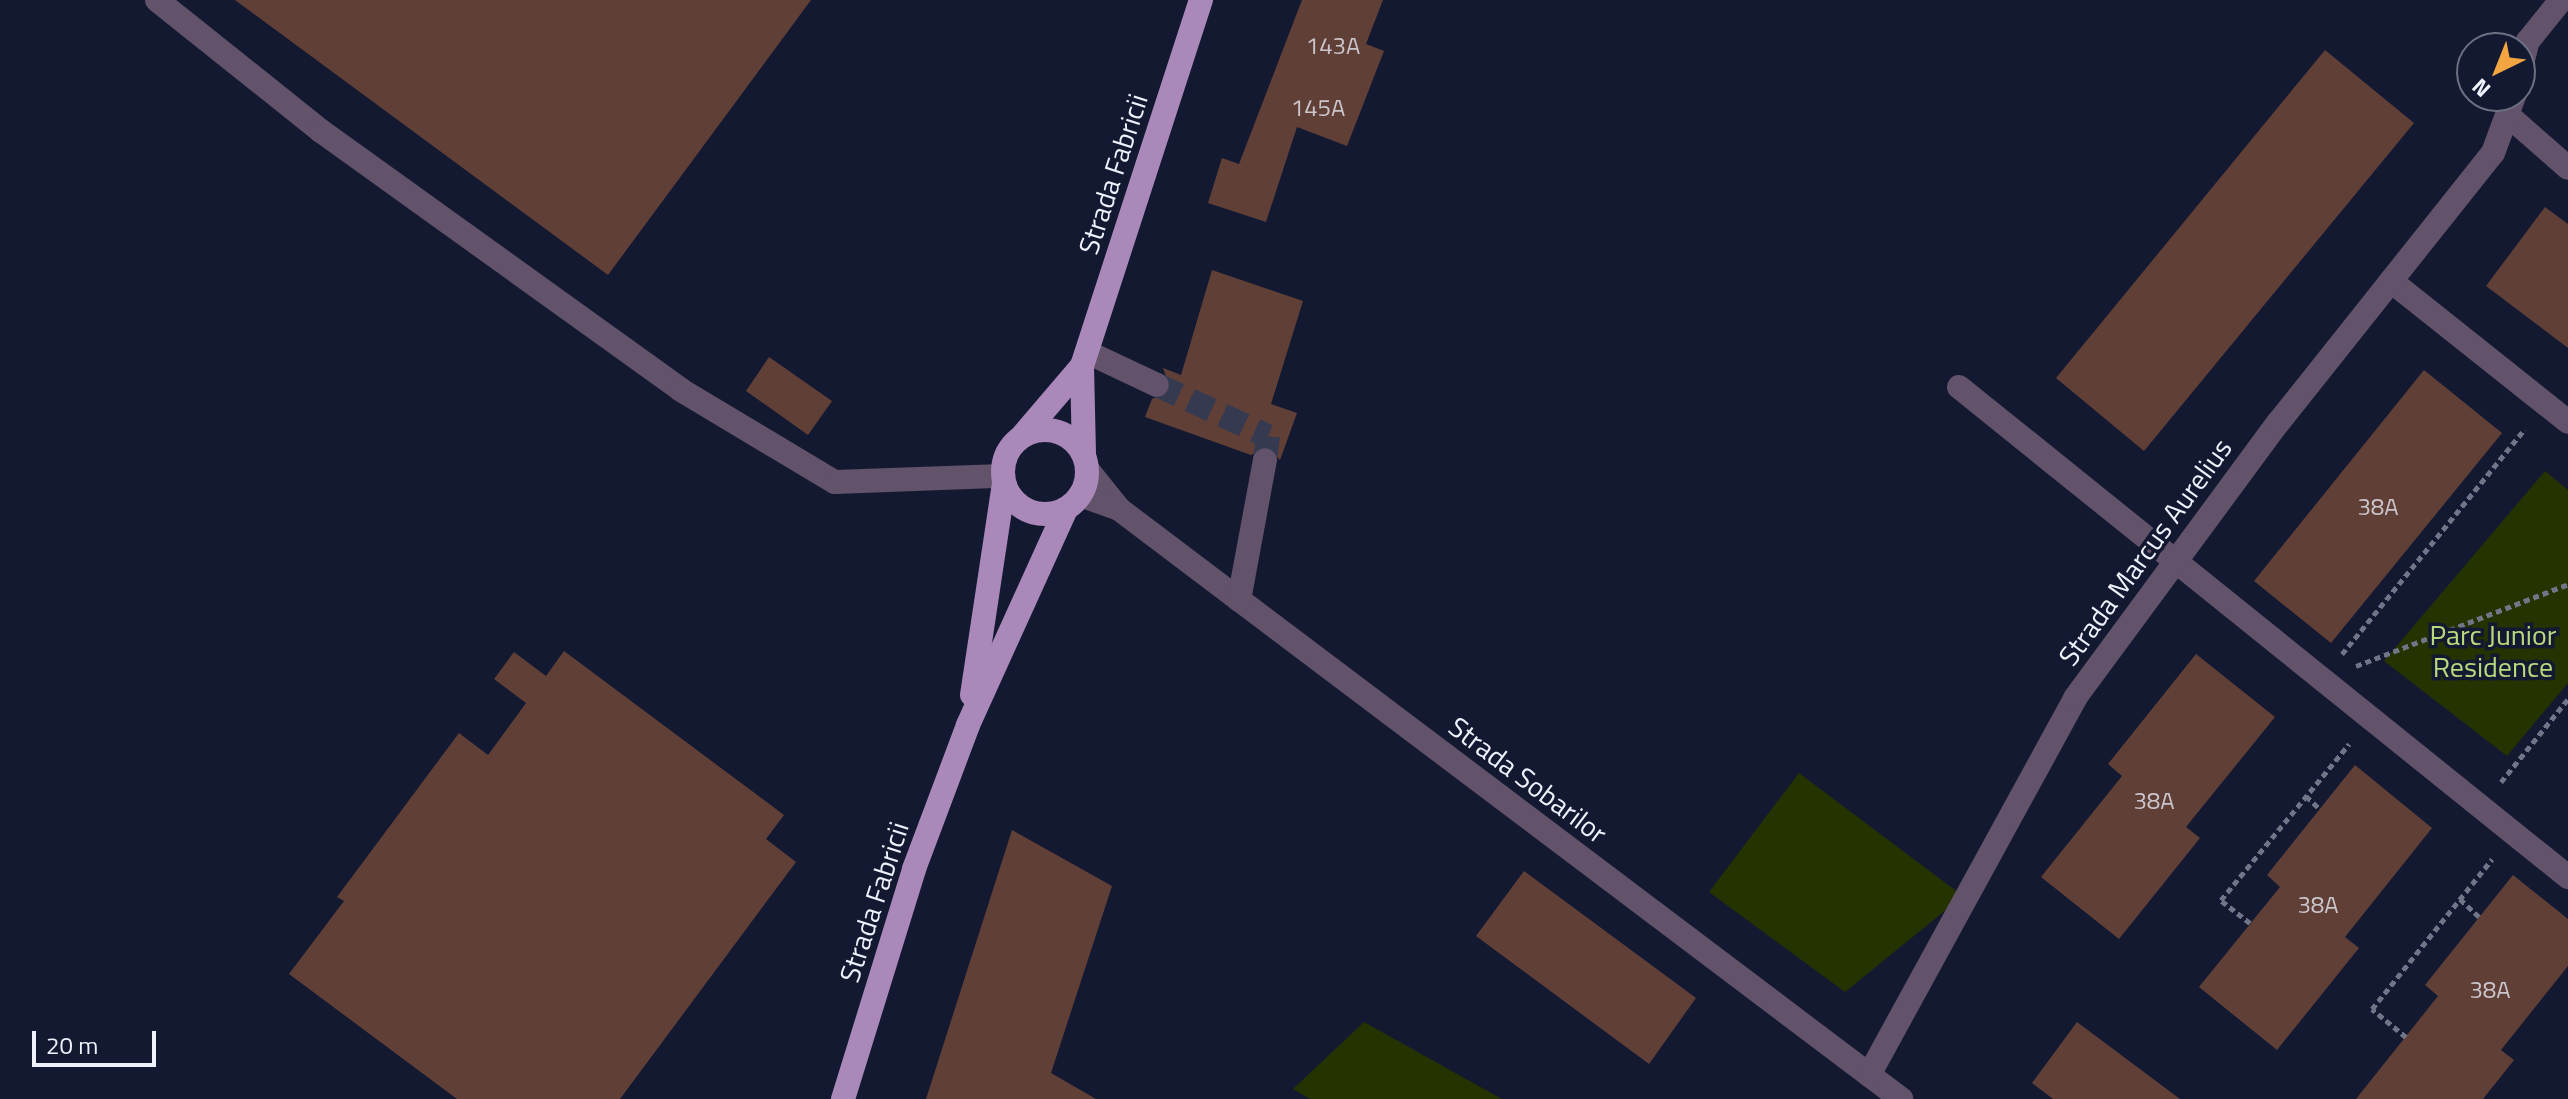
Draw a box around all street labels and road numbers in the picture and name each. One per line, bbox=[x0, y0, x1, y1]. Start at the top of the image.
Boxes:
street label: Strada Fabricii bbox=[1071, 90, 1155, 258]
street label: Strada Marcus Aurelius bbox=[2051, 432, 2239, 672]
street label: Strada Sobarilor bbox=[1442, 710, 1614, 850]
street label: Strada Fabricii bbox=[832, 818, 916, 986]

